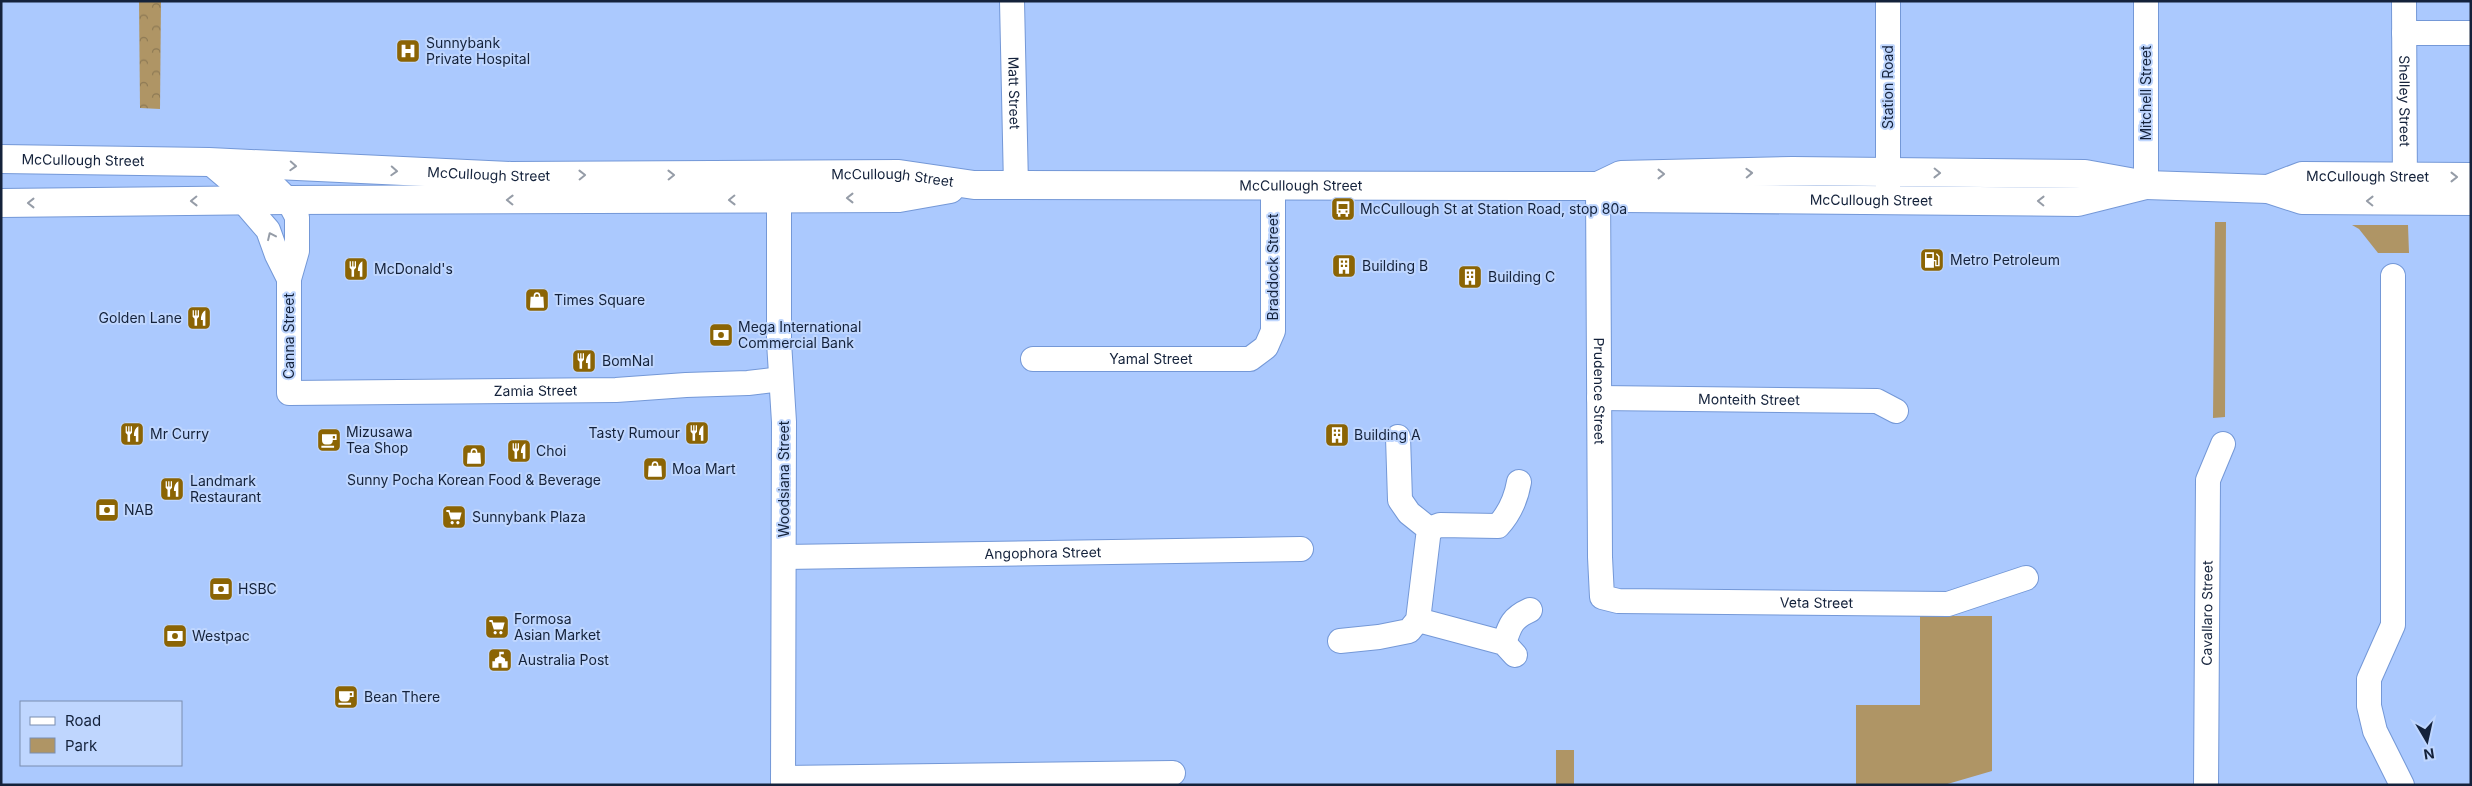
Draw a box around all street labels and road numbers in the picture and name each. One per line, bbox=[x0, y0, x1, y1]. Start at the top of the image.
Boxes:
street label: Station Road bbox=[1879, 45, 1896, 129]
street label: Mitchell Street bbox=[2137, 45, 2154, 141]
street label: Shelley Street bbox=[2396, 55, 2414, 147]
street label: Matt Street bbox=[1005, 56, 1024, 130]
street label: McCullough Street bbox=[21, 150, 145, 169]
street label: McCullough Street bbox=[427, 163, 551, 184]
street label: McCullough Street bbox=[831, 165, 955, 190]
street label: McCullough Street bbox=[2306, 167, 2430, 185]
street label: McCullough Street bbox=[1239, 176, 1363, 194]
street label: McCullough Street bbox=[1810, 191, 1933, 209]
street label: Braddock Street bbox=[1264, 213, 1281, 320]
street label: Canna Street bbox=[280, 293, 297, 379]
street label: Prudence Street bbox=[1591, 337, 1608, 445]
street label: Yamal Street bbox=[1109, 350, 1193, 367]
street label: Zamia Street bbox=[494, 381, 578, 399]
street label: Monteith Street bbox=[1698, 390, 1800, 408]
street label: Woodsiana Street bbox=[775, 420, 792, 537]
street label: Angophora Street bbox=[984, 543, 1102, 562]
street label: Cavallaro Street bbox=[2198, 560, 2215, 666]
street label: Veta Street bbox=[1780, 593, 1854, 611]

